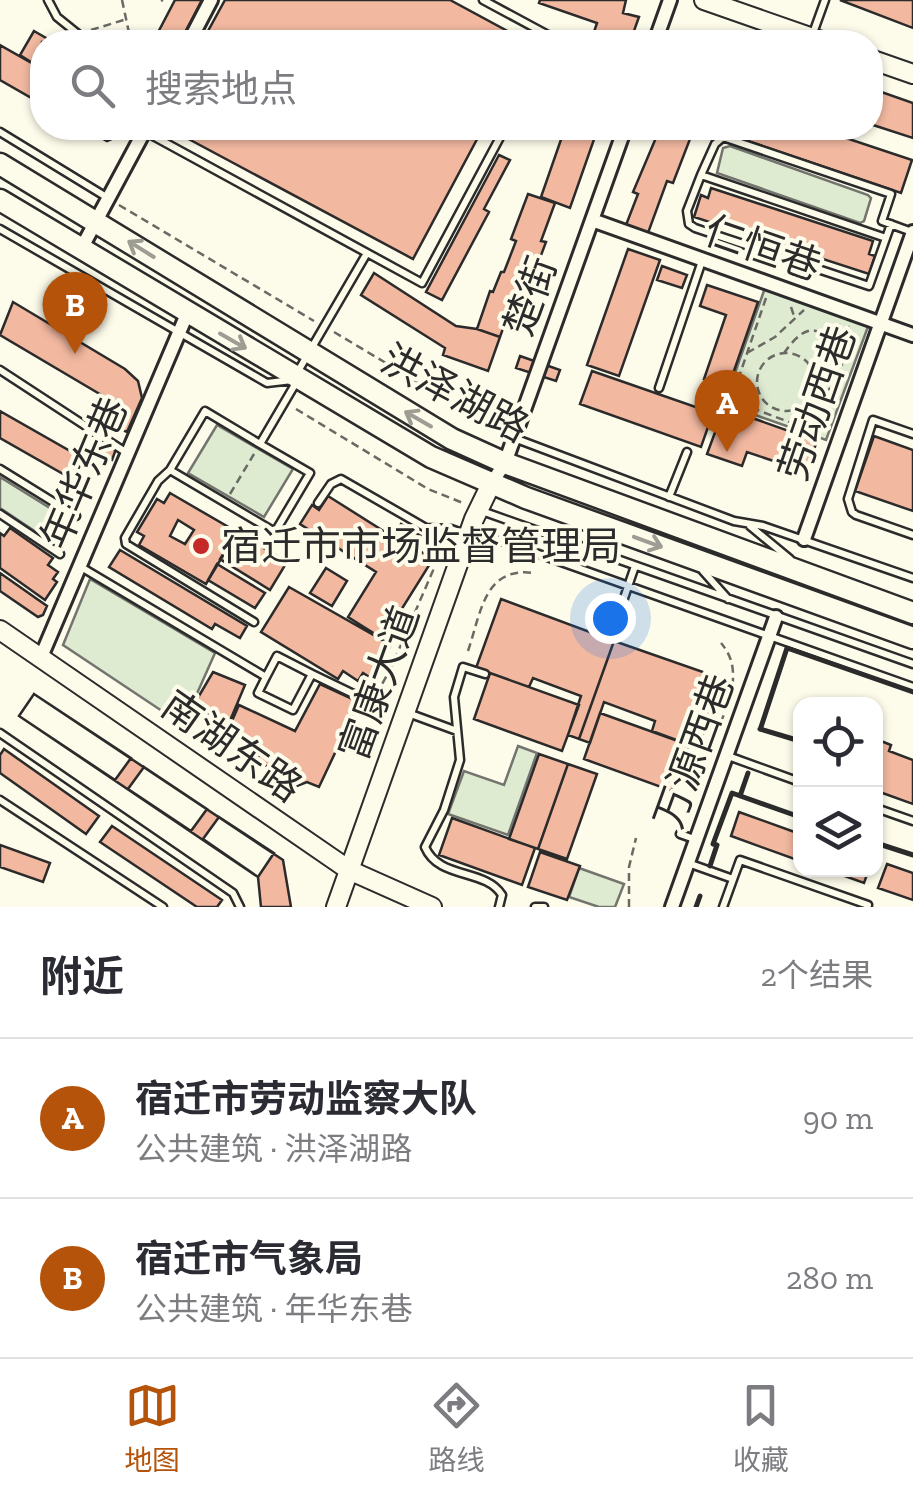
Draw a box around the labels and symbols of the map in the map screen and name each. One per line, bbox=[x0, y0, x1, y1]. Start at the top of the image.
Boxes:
street label: 仁恒巷 bbox=[698, 206, 828, 290]
one-way arrow bbox=[127, 239, 156, 259]
street label: 楚街 bbox=[494, 250, 566, 342]
pin: B bbox=[42, 272, 108, 354]
street label: 劳动西巷 bbox=[768, 320, 866, 486]
one-way arrow bbox=[218, 332, 247, 352]
street label: 洪泽湖路 bbox=[373, 334, 537, 452]
pin: A bbox=[694, 370, 760, 452]
street label: 年华东巷 bbox=[31, 390, 137, 556]
one-way arrow bbox=[404, 409, 433, 429]
place label: 宿迁市市场监督管理局 bbox=[221, 522, 621, 570]
one-way arrow bbox=[631, 534, 662, 552]
marker: 宿迁市市场监督管理局 bbox=[190, 535, 212, 557]
your location bbox=[585, 593, 636, 644]
street label: 富康大道 bbox=[329, 600, 429, 766]
street label: 万源西巷 bbox=[644, 668, 744, 834]
street label: 南湖东路 bbox=[153, 680, 311, 812]

